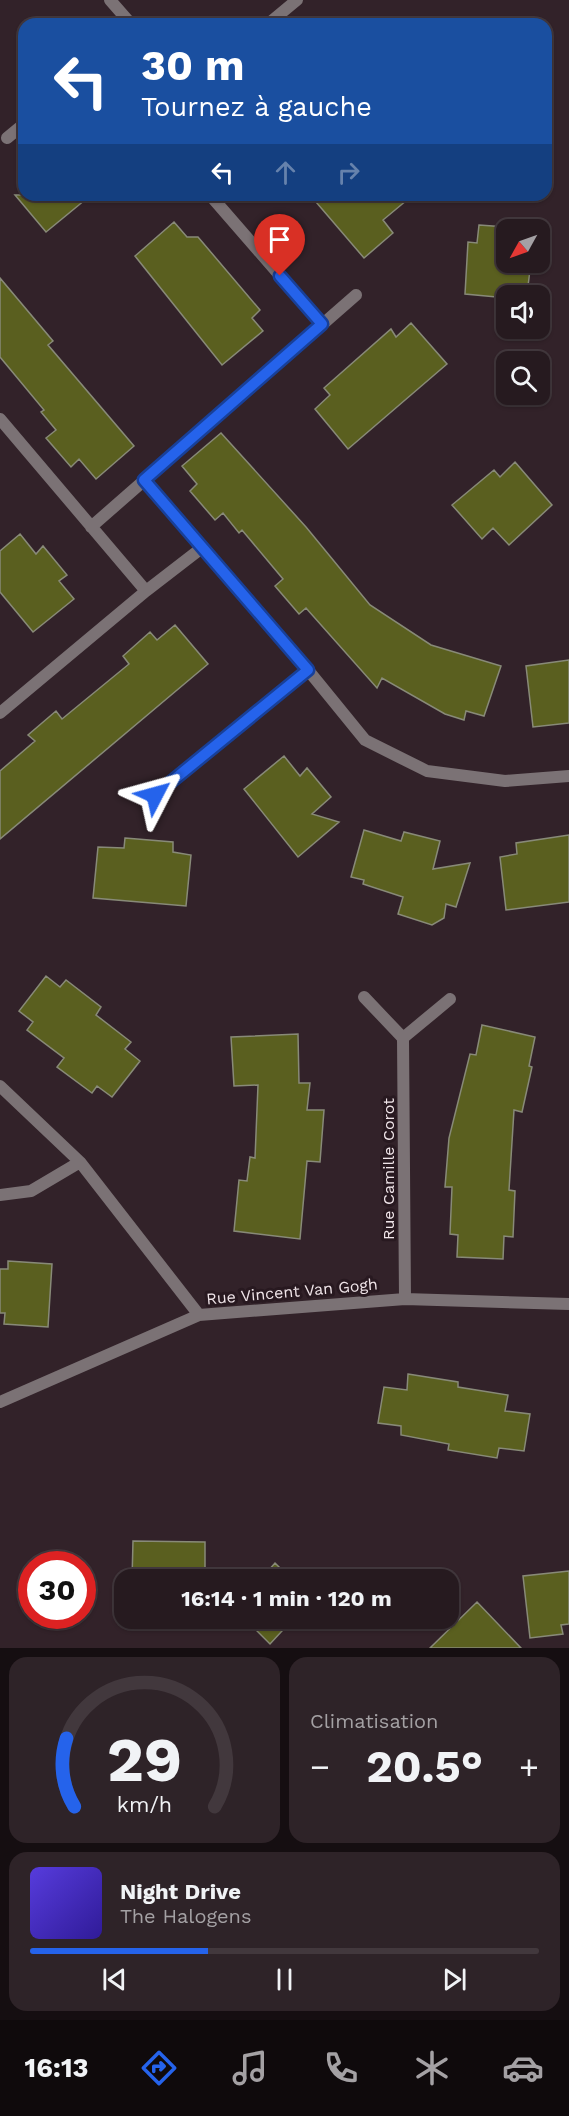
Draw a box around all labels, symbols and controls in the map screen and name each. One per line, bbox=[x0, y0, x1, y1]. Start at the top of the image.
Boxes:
text: 30 m bbox=[141, 41, 245, 90]
icon: left bbox=[42, 42, 120, 120]
text: Tournez à gauche bbox=[141, 91, 372, 123]
icon: left bbox=[206, 156, 239, 189]
icon: ahead bbox=[269, 156, 302, 189]
icon: right bbox=[332, 156, 365, 189]
pin bbox=[254, 214, 305, 276]
north arrow bbox=[496, 219, 550, 273]
map controls bbox=[496, 219, 550, 405]
icon: arrive bbox=[263, 223, 296, 256]
button: sound bbox=[496, 285, 550, 339]
button: search bbox=[496, 351, 550, 405]
position arrow bbox=[123, 763, 187, 827]
street label: Rue Camille Corot bbox=[379, 1098, 398, 1240]
street label: Rue Vincent Van Gogh bbox=[206, 1275, 379, 1308]
speed limit sign: 30 bbox=[18, 1551, 96, 1629]
text: 16:14 · 1 min · 120 m bbox=[181, 1586, 392, 1611]
text: Climatisation bbox=[310, 1709, 438, 1733]
text: 29 bbox=[107, 1723, 182, 1796]
text: 20.5° bbox=[366, 1740, 483, 1793]
text: − bbox=[310, 1747, 330, 1786]
text: + bbox=[519, 1747, 539, 1786]
text: km/h bbox=[117, 1792, 172, 1817]
text: Night Drive bbox=[120, 1879, 241, 1904]
text: The Halogens bbox=[120, 1904, 252, 1928]
icon: previous bbox=[98, 1963, 131, 1996]
icon: pause bbox=[268, 1963, 301, 1996]
icon: next bbox=[438, 1963, 471, 1996]
icon: directions bbox=[138, 2047, 180, 2089]
icon: music bbox=[229, 2047, 271, 2089]
icon: phone bbox=[320, 2047, 362, 2089]
icon: climate bbox=[411, 2047, 453, 2089]
icon: car bbox=[502, 2047, 544, 2089]
text: 16:13 bbox=[25, 2052, 89, 2084]

